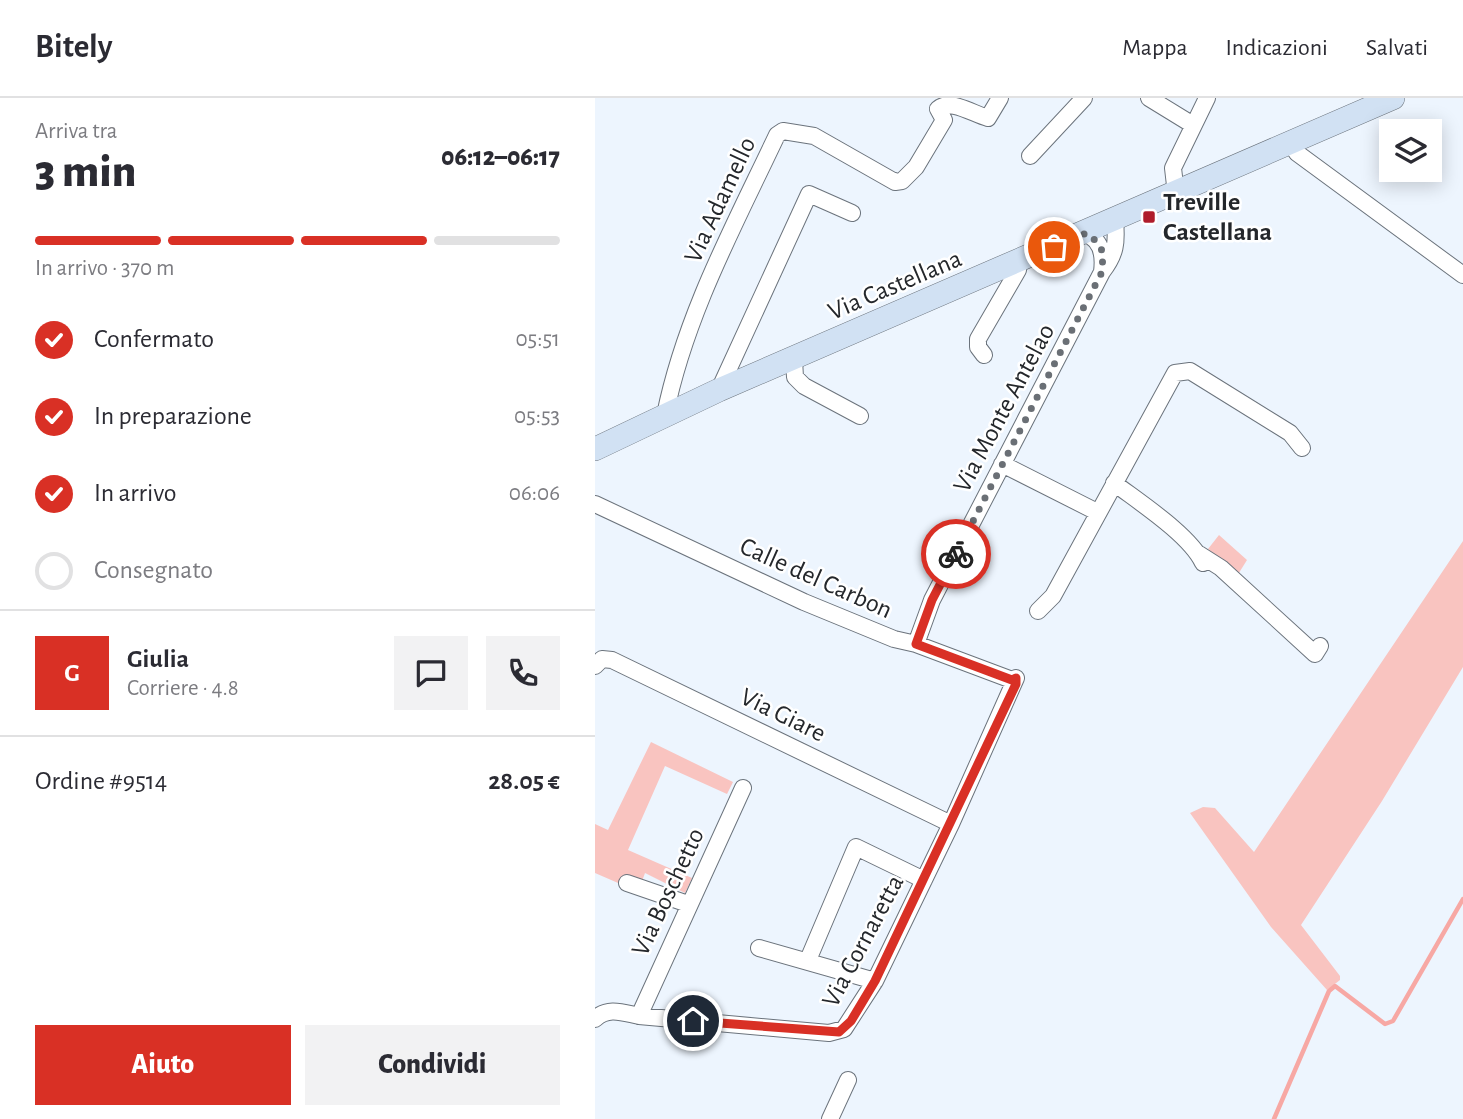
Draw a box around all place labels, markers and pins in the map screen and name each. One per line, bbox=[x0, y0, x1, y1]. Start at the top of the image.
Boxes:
place label: Treville Castellana bbox=[1163, 189, 1272, 245]
marker: Treville Castellana bbox=[1141, 209, 1157, 225]
pin bbox=[1024, 217, 1084, 277]
pin bbox=[663, 991, 723, 1051]

